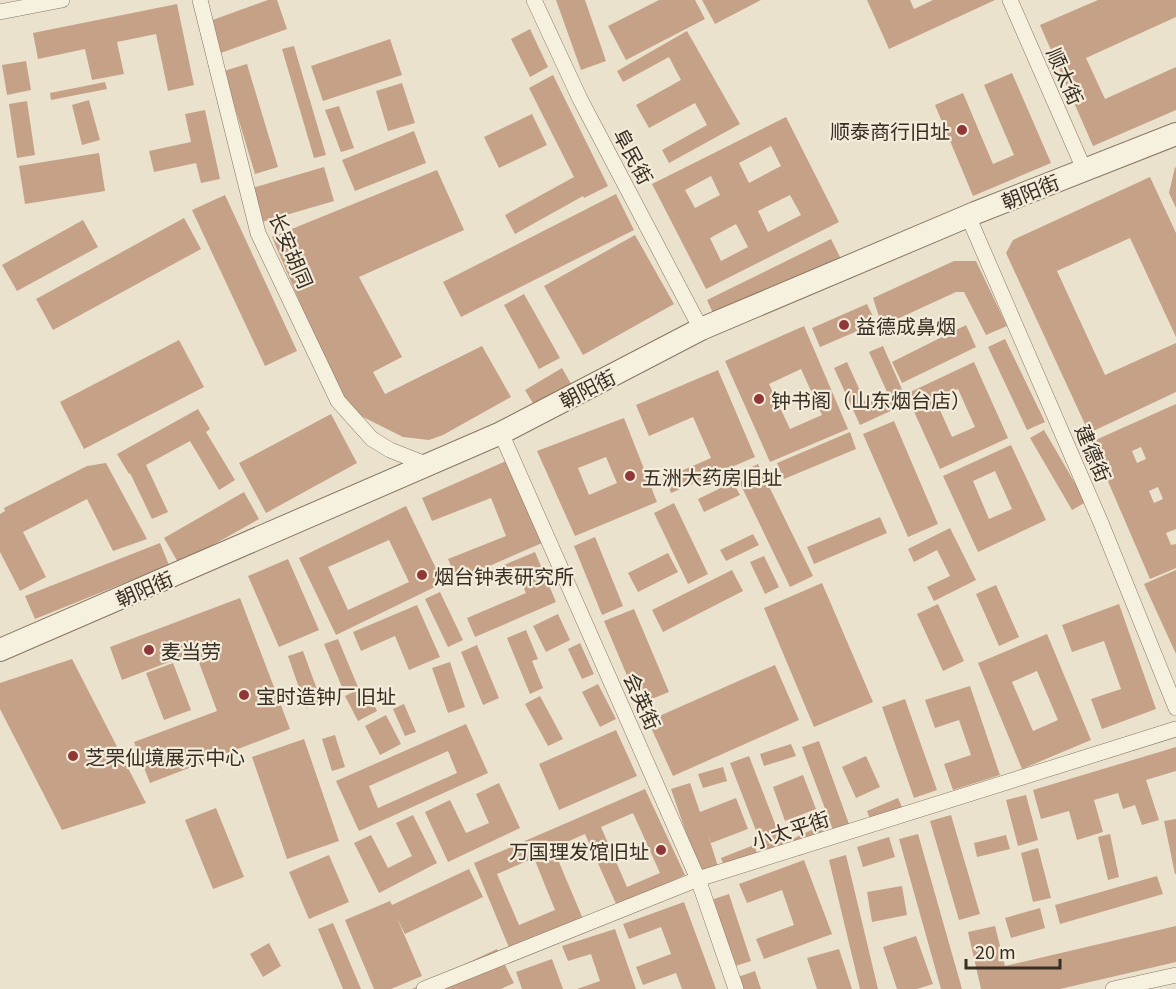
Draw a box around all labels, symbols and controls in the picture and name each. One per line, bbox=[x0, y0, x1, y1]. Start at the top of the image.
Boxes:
street label: 顺太街 bbox=[1041, 43, 1091, 109]
place label: 顺泰商行旧址 bbox=[830, 116, 950, 145]
street label: 阜民街 bbox=[607, 123, 661, 189]
marker: 顺泰商行旧址 bbox=[955, 123, 969, 137]
street label: 朝阳街 bbox=[997, 166, 1063, 216]
street label: 长安胡同 bbox=[263, 208, 321, 292]
place label: 益德成鼻烟 bbox=[856, 311, 956, 340]
marker: 益德成鼻烟 bbox=[837, 318, 851, 332]
street label: 朝阳街 bbox=[554, 361, 620, 415]
place label: 钟书阁（山东烟台店） bbox=[771, 385, 971, 414]
marker: 钟书阁（山东烟台店） bbox=[752, 392, 766, 406]
street label: 建德街 bbox=[1069, 420, 1119, 486]
place label: 五洲大药房旧址 bbox=[642, 462, 782, 491]
marker: 五洲大药房旧址 bbox=[623, 469, 637, 483]
place label: 烟台钟表研究所 bbox=[434, 561, 574, 590]
street label: 朝阳街 bbox=[111, 563, 177, 613]
marker: 烟台钟表研究所 bbox=[415, 568, 429, 582]
place label: 麦当劳 bbox=[161, 636, 221, 665]
marker: 麦当劳 bbox=[142, 643, 156, 657]
street label: 会英街 bbox=[618, 668, 668, 734]
place label: 宝时造钟厂旧址 bbox=[256, 681, 396, 710]
marker: 宝时造钟厂旧址 bbox=[237, 688, 251, 702]
place label: 芝罘仙境展示中心 bbox=[85, 742, 245, 771]
marker: 芝罘仙境展示中心 bbox=[66, 749, 80, 763]
street label: 小太平街 bbox=[747, 803, 833, 855]
place label: 万国理发馆旧址 bbox=[509, 836, 649, 865]
marker: 万国理发馆旧址 bbox=[654, 843, 668, 857]
scale bar bbox=[966, 932, 1060, 970]
text: 20 m bbox=[975, 938, 1016, 964]

